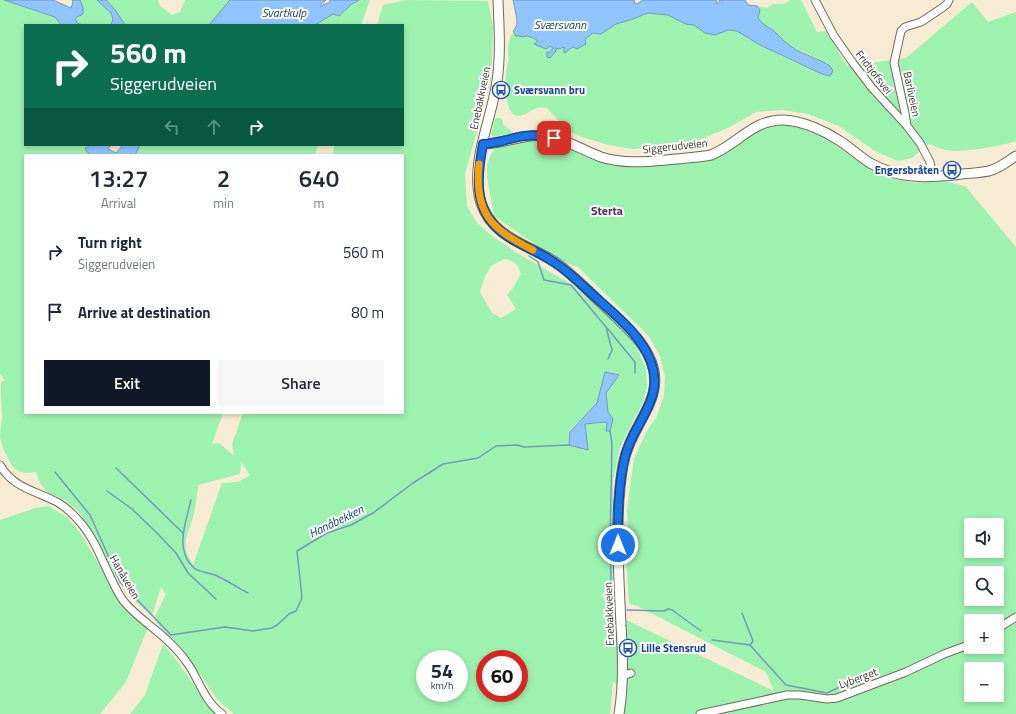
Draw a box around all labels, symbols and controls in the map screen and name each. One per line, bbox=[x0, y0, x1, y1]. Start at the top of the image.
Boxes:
water label: Svartkulp bbox=[262, 3, 307, 22]
water label: Sværsvann bbox=[534, 15, 587, 34]
text: 560 m bbox=[110, 31, 187, 74]
icon: right bbox=[44, 40, 96, 92]
street label: Fridtjofsvei bbox=[852, 47, 896, 97]
street label: Enebakkveien bbox=[466, 65, 494, 131]
text: Siggerudveien bbox=[110, 70, 217, 97]
street label: Barliveien bbox=[899, 70, 925, 118]
bus stop icon: Sværsvann bru bbox=[491, 80, 511, 100]
place label: Sværsvann bru bbox=[514, 82, 585, 98]
icon: left bbox=[161, 116, 183, 138]
icon: ahead bbox=[203, 116, 225, 138]
icon: right bbox=[245, 116, 267, 138]
pin bbox=[537, 121, 571, 155]
icon: arrive bbox=[543, 127, 565, 149]
street label: Siggerudveien bbox=[642, 135, 708, 157]
text: 13:27 bbox=[89, 160, 148, 196]
text: 2 bbox=[217, 160, 230, 196]
text: 640 bbox=[299, 160, 339, 196]
bus stop icon: Engersbråten bbox=[942, 160, 962, 180]
place label: Engersbråten bbox=[875, 162, 939, 178]
text: Arrival bbox=[101, 193, 136, 213]
text: min bbox=[213, 193, 234, 213]
text: m bbox=[314, 193, 324, 213]
district label: Sterta bbox=[591, 201, 623, 220]
text: Turn right bbox=[78, 231, 142, 254]
icon: right bbox=[44, 241, 66, 263]
text: 560 m bbox=[343, 241, 384, 264]
text: Siggerudveien bbox=[78, 254, 155, 274]
icon: arrive bbox=[44, 301, 66, 323]
text: Arrive at destination bbox=[78, 301, 211, 324]
text: 80 m bbox=[351, 301, 384, 324]
button: Exit bbox=[44, 360, 210, 406]
button: Share bbox=[218, 360, 384, 406]
water label: Hanåbekken bbox=[305, 499, 368, 542]
map controls bbox=[964, 518, 1004, 702]
button: sound bbox=[964, 518, 1004, 558]
position arrow bbox=[597, 524, 639, 566]
street label: Hanåveien bbox=[106, 552, 144, 602]
button: search bbox=[964, 566, 1004, 606]
street label: Enebakkveien bbox=[600, 582, 618, 646]
button: + bbox=[964, 614, 1004, 654]
bus stop icon: Lille Stensrud bbox=[618, 638, 638, 658]
place label: Lille Stensrud bbox=[641, 640, 706, 656]
speed limit sign: 60 bbox=[476, 650, 528, 702]
text: 54 bbox=[431, 655, 453, 686]
button: − bbox=[964, 662, 1004, 702]
street label: Lyberget bbox=[836, 664, 880, 692]
text: km/h bbox=[431, 678, 453, 693]

